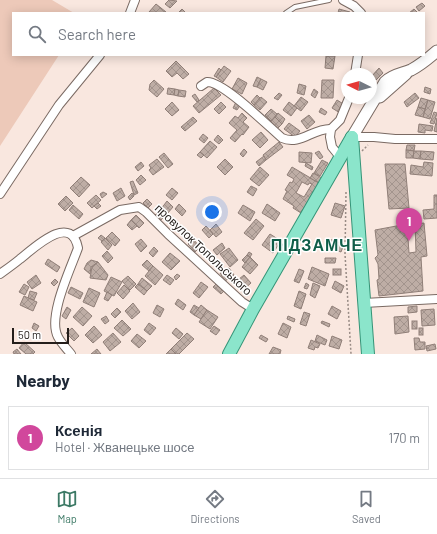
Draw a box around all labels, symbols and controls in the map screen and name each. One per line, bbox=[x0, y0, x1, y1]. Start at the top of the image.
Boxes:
search box bbox=[12, 12, 425, 56]
icon: search bbox=[26, 23, 48, 45]
text: Search here bbox=[58, 25, 136, 43]
north arrow bbox=[341, 68, 377, 104]
street label: провулок Топольського bbox=[152, 200, 256, 299]
your location bbox=[202, 202, 222, 222]
pin: 1 bbox=[396, 208, 422, 241]
district label: ПІДЗАМЧЕ bbox=[271, 235, 363, 254]
scale bar bbox=[12, 326, 69, 345]
text: 50 m bbox=[18, 328, 41, 341]
text: Nearby bbox=[16, 370, 70, 390]
text: Ксенія bbox=[55, 421, 103, 439]
text: 1 bbox=[28, 430, 32, 446]
text: 170 m bbox=[389, 430, 420, 446]
text: Hotel · Жванецьке шосе bbox=[55, 439, 195, 455]
tab: Map bbox=[56, 488, 78, 525]
tab: Directions bbox=[190, 488, 240, 525]
tab: Saved bbox=[352, 488, 381, 525]

